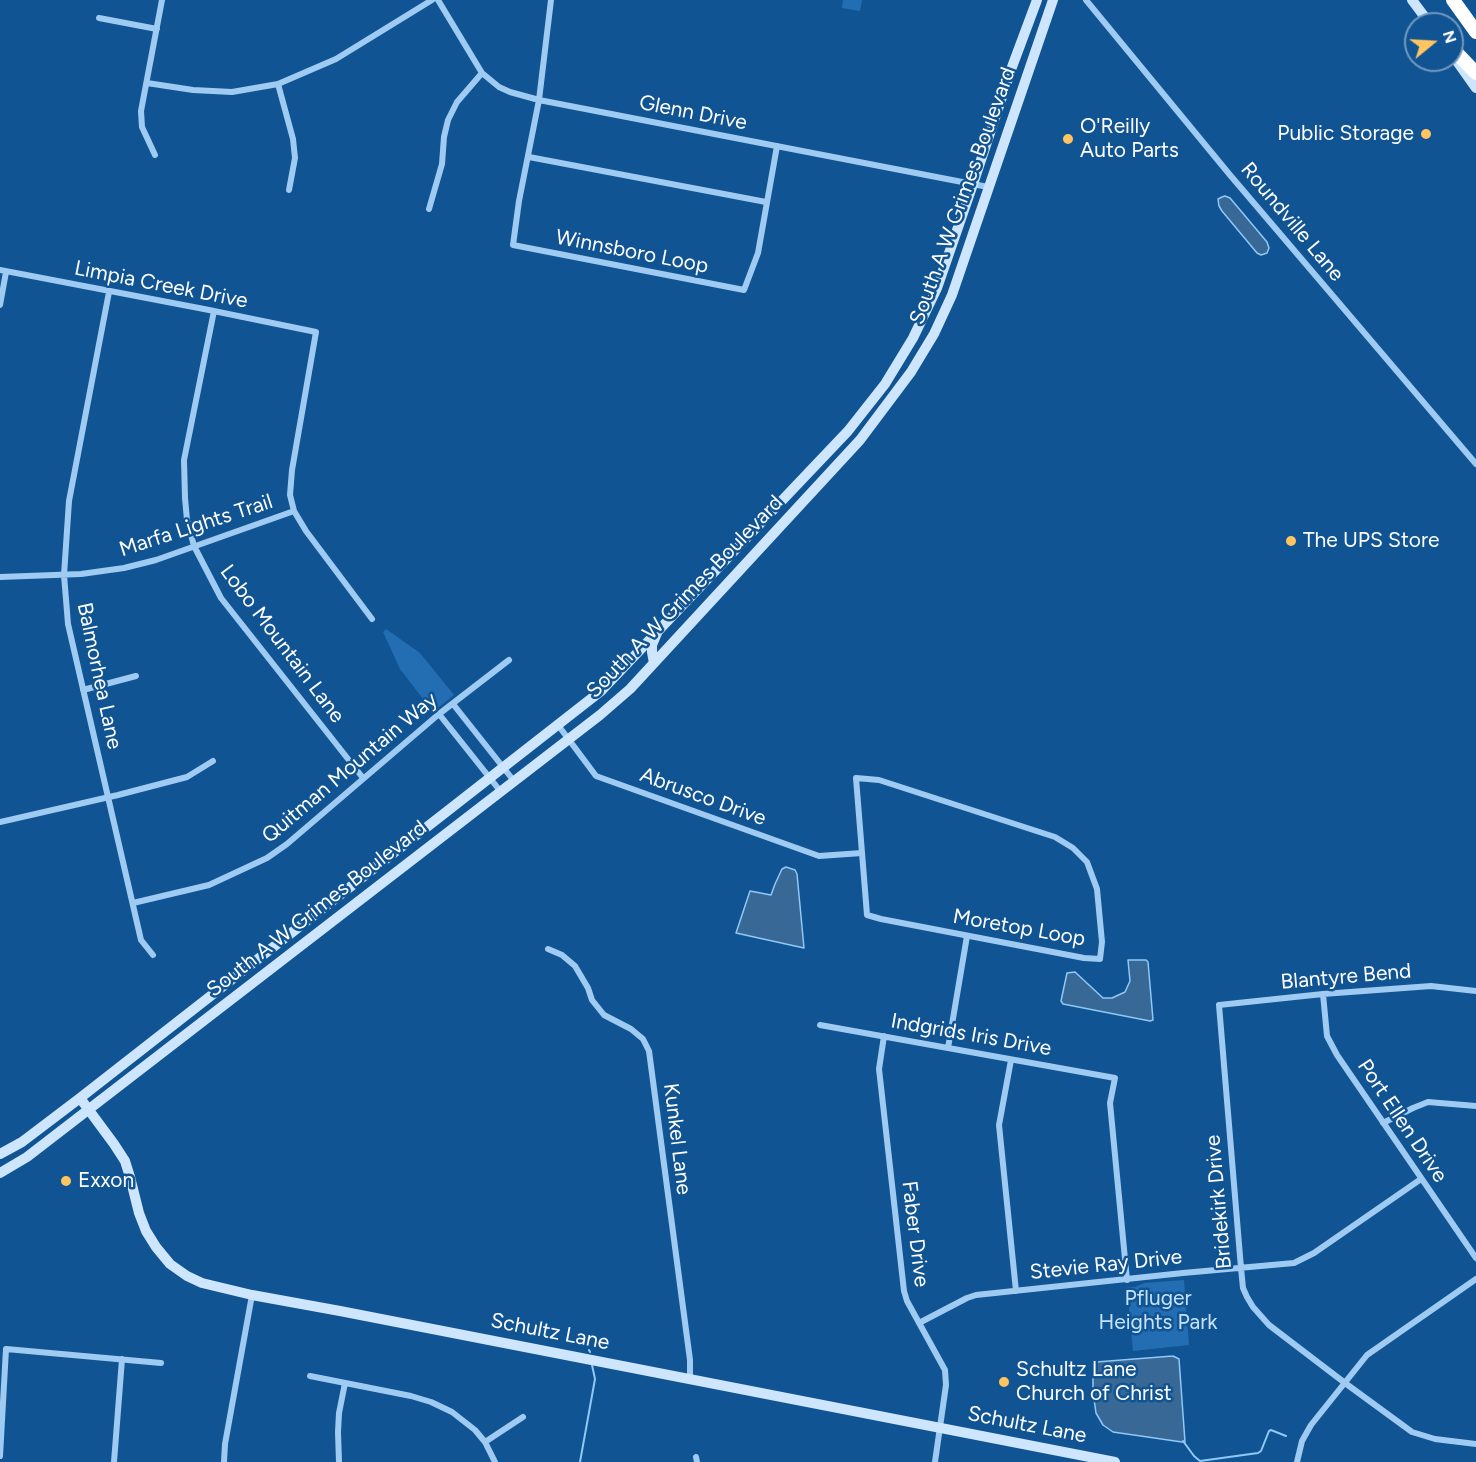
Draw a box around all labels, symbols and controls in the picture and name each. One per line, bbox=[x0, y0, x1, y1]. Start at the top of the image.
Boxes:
north arrow bbox=[1404, 12, 1464, 72]
text: N bbox=[1439, 28, 1461, 46]
street label: South A W Grimes Boulevard bbox=[905, 64, 1021, 328]
street label: Glenn Drive bbox=[637, 90, 749, 136]
place label: O'Reilly Auto Parts bbox=[1080, 114, 1179, 164]
place label: Public Storage bbox=[1277, 121, 1414, 147]
marker: Public Storage bbox=[1419, 127, 1433, 141]
marker: O'Reilly Auto Parts bbox=[1061, 132, 1075, 146]
street label: Roundville Lane bbox=[1235, 157, 1349, 287]
street label: Winnsboro Loop bbox=[554, 225, 710, 279]
street label: Limpia Creek Drive bbox=[72, 256, 250, 314]
street label: Marfa Lights Trail bbox=[116, 489, 276, 563]
street label: South A W Grimes Boulevard bbox=[581, 490, 789, 704]
place label: The UPS Store bbox=[1303, 528, 1440, 554]
marker: The UPS Store bbox=[1284, 534, 1298, 548]
street label: Lobo Mountain Lane bbox=[214, 560, 350, 728]
street label: Balmorhea Lane bbox=[71, 600, 127, 752]
street label: Quitman Mountain Way bbox=[257, 687, 443, 849]
street label: Abrusco Drive bbox=[636, 763, 770, 831]
street label: South A W Grimes Boulevard bbox=[202, 815, 432, 1003]
street label: Moretop Loop bbox=[951, 904, 1087, 952]
street label: Blantyre Bend bbox=[1280, 959, 1412, 995]
street label: Indgrids Iris Drive bbox=[889, 1008, 1053, 1062]
street label: Port Ellen Drive bbox=[1352, 1055, 1452, 1187]
street label: Kunkel Lane bbox=[658, 1082, 696, 1196]
street label: Bridekirk Drive bbox=[1201, 1134, 1237, 1270]
place label: Exxon bbox=[78, 1168, 134, 1194]
marker: Exxon bbox=[59, 1174, 73, 1188]
street label: Faber Drive bbox=[896, 1180, 934, 1288]
street label: Stevie Ray Drive bbox=[1029, 1244, 1183, 1286]
park label: Pfluger Heights Park bbox=[1098, 1286, 1218, 1336]
street label: Schultz Lane bbox=[488, 1308, 612, 1356]
place label: Schultz Lane Church of Christ bbox=[1016, 1357, 1172, 1407]
marker: Schultz Lane Church of Christ bbox=[997, 1375, 1011, 1389]
street label: Schultz Lane bbox=[965, 1401, 1089, 1449]

